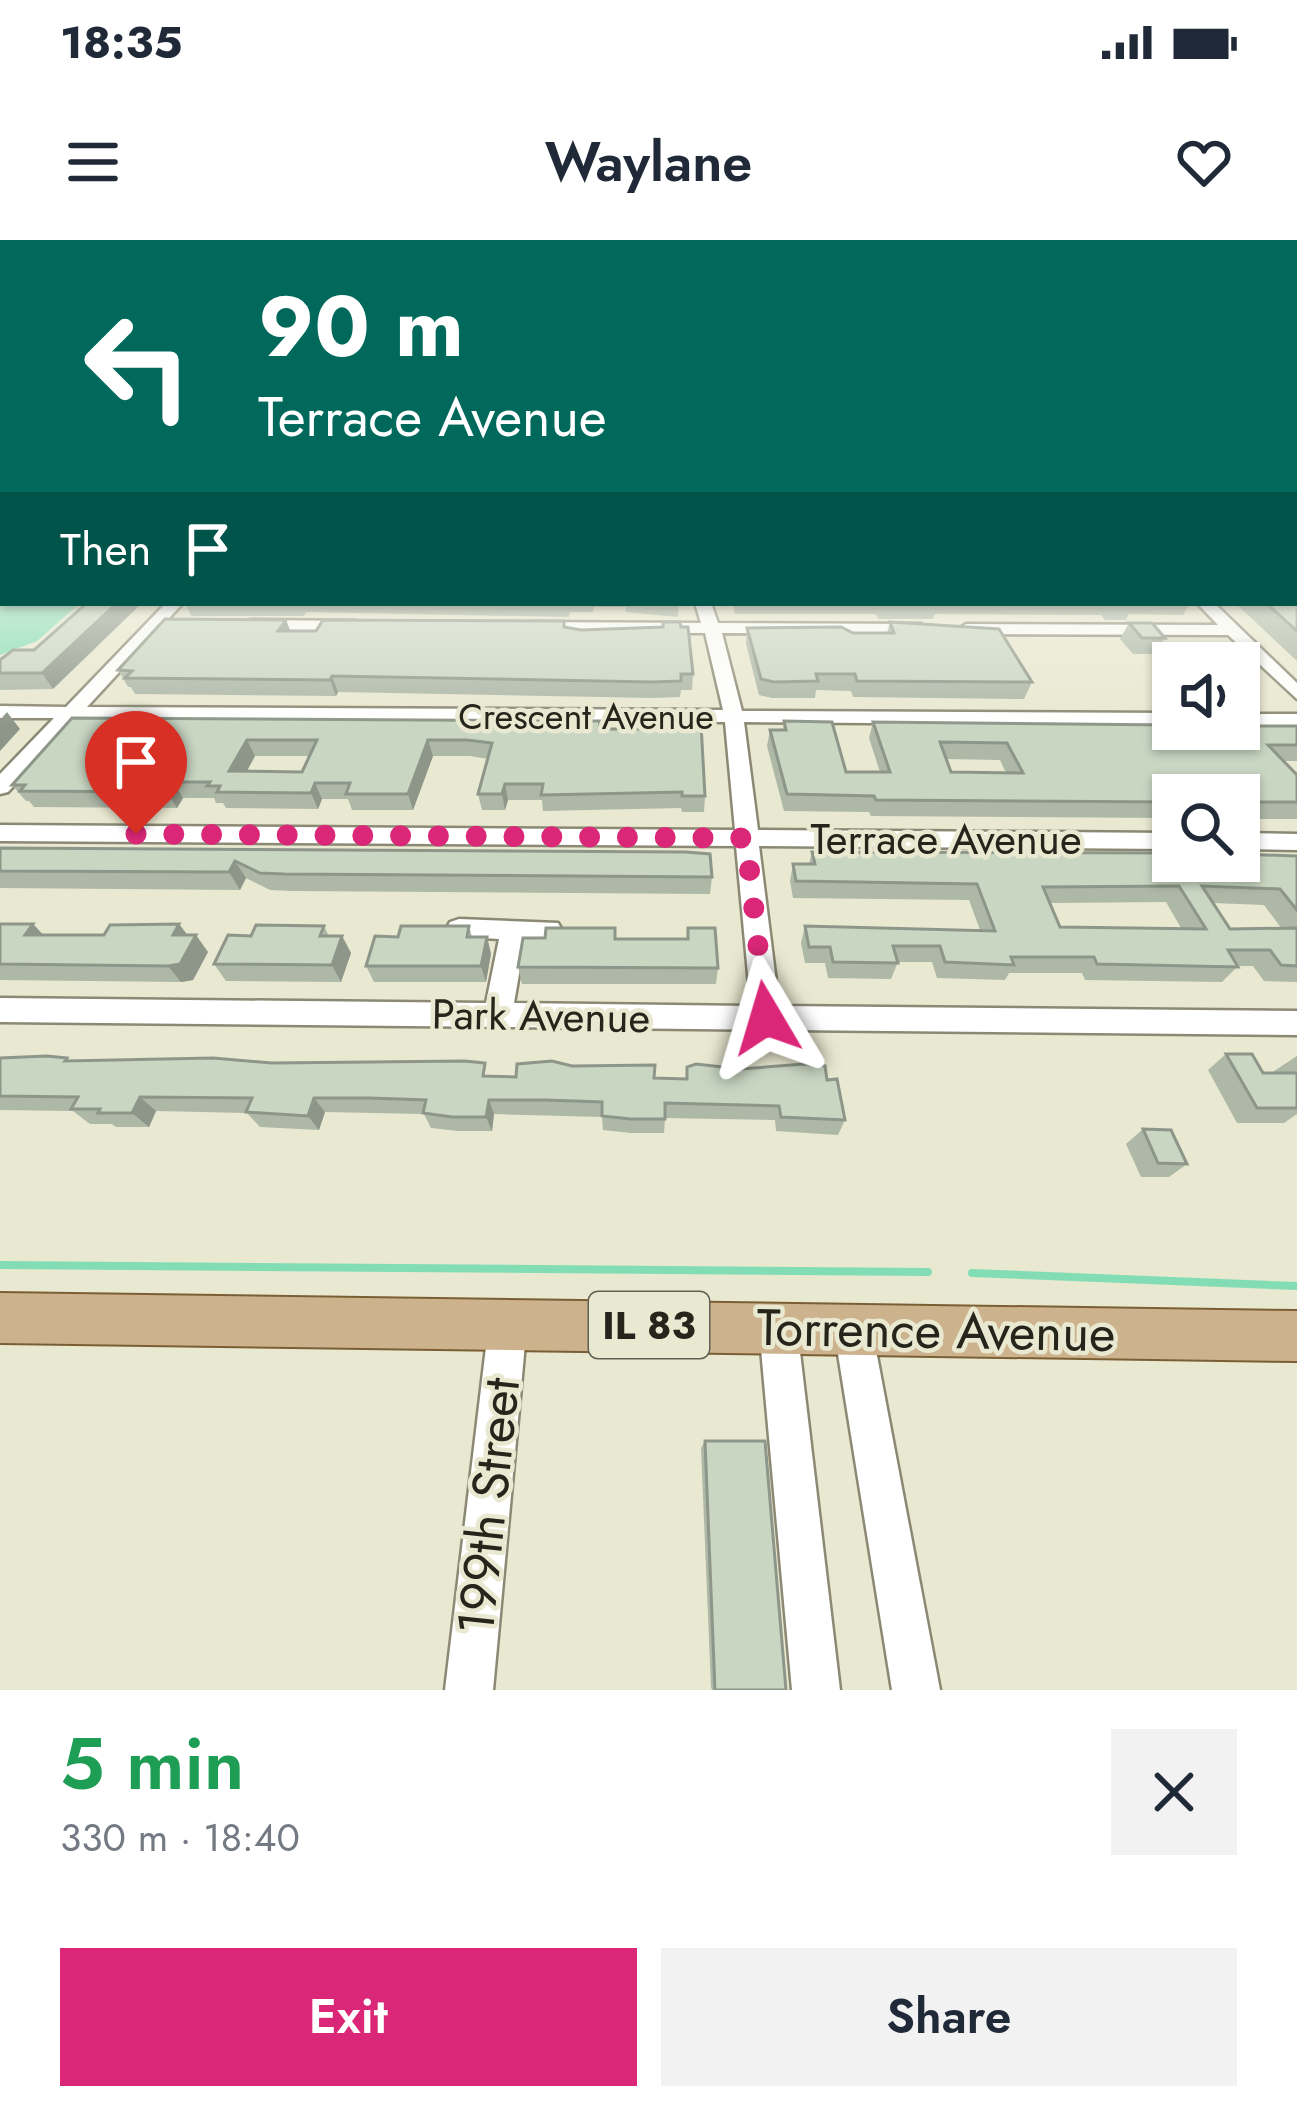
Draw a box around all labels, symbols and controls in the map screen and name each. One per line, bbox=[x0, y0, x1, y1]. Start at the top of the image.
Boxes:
text: 18:35 bbox=[60, 10, 183, 75]
text: Waylane bbox=[545, 123, 752, 201]
icon: menu bbox=[60, 129, 126, 195]
icon: heart bbox=[1171, 129, 1237, 195]
text: 90 m bbox=[258, 266, 464, 388]
icon: left bbox=[60, 288, 216, 444]
text: Terrace Avenue bbox=[258, 378, 607, 456]
icon: arrive bbox=[175, 516, 241, 582]
text: Then bbox=[60, 517, 151, 582]
map controls bbox=[1152, 642, 1260, 882]
button: sound bbox=[1152, 642, 1260, 750]
street label: Crescent Avenue bbox=[458, 690, 714, 742]
pin bbox=[85, 711, 187, 834]
icon: arrive bbox=[103, 729, 169, 795]
button: search bbox=[1152, 774, 1260, 882]
street label: Terrace Avenue bbox=[810, 809, 1082, 870]
position arrow bbox=[703, 955, 829, 1081]
street label: Park Avenue bbox=[431, 984, 651, 1048]
street label: Torrence Avenue bbox=[756, 1290, 1116, 1370]
road number: IL 83 bbox=[589, 1292, 709, 1358]
street label: 199th Street bbox=[438, 1374, 538, 1638]
text: 5 min bbox=[60, 1712, 244, 1816]
button: close bbox=[1111, 1729, 1237, 1855]
text: 330 m · 18:40 bbox=[60, 1809, 300, 1866]
button: Exit bbox=[60, 1948, 637, 2086]
button: Share bbox=[661, 1948, 1237, 2086]

